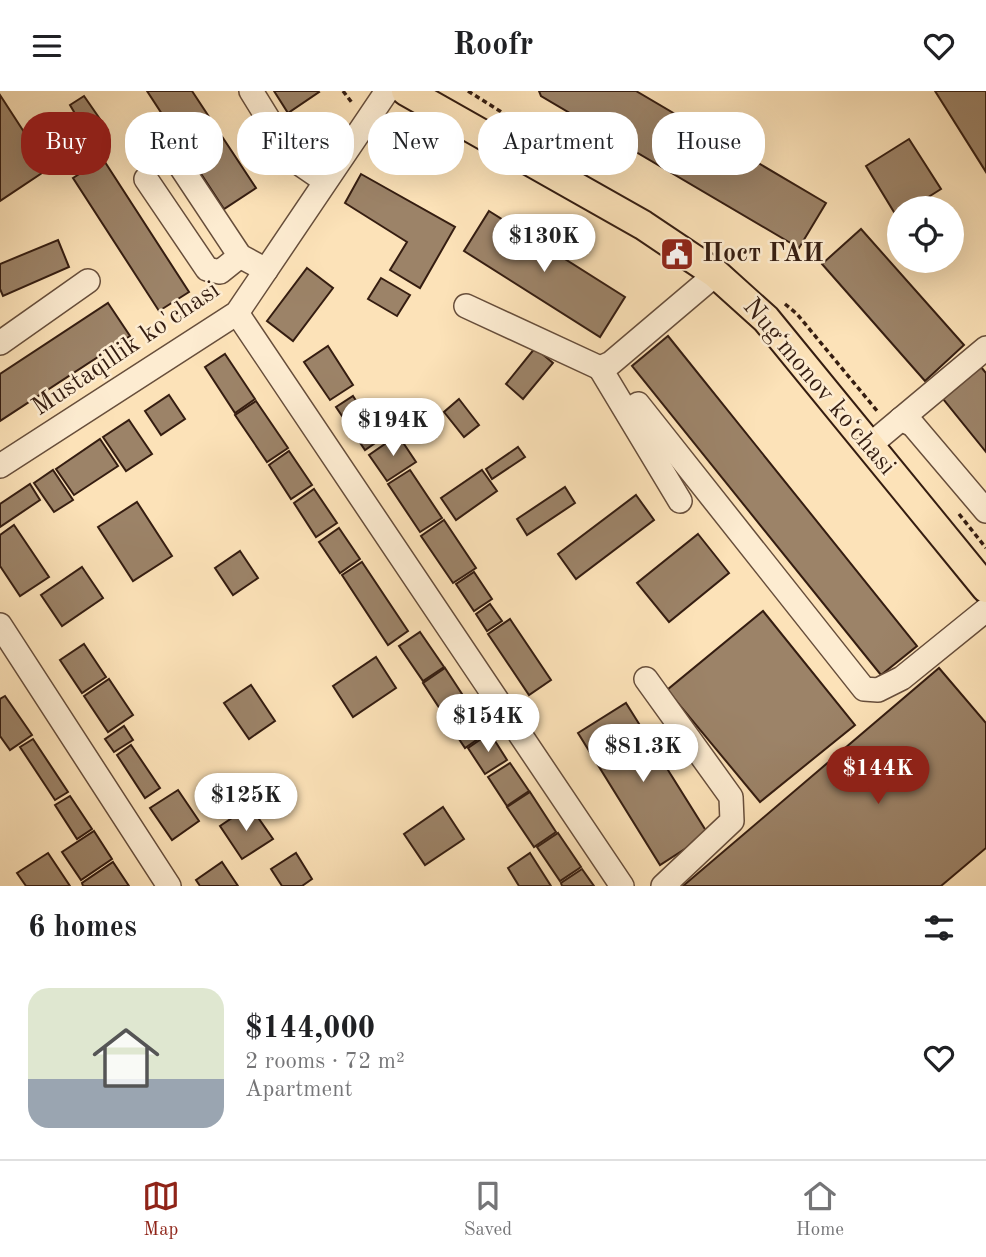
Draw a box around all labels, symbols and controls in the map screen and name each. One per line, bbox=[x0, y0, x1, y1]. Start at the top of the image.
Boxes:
icon: menu bbox=[28, 27, 66, 65]
icon: heart bbox=[920, 27, 958, 65]
text: Roofr bbox=[453, 30, 533, 62]
chip: Buy bbox=[21, 112, 111, 175]
chip: Rent bbox=[125, 112, 223, 175]
chip: Filters bbox=[237, 112, 354, 175]
chip: New bbox=[368, 112, 464, 175]
chip: Apartment bbox=[478, 112, 638, 175]
chip: House bbox=[652, 112, 765, 175]
map controls bbox=[887, 196, 964, 273]
button: locate bbox=[887, 196, 964, 273]
pin: $130K bbox=[495, 215, 593, 274]
text: $130K bbox=[508, 225, 580, 248]
public building icon: Пост ГАИ bbox=[658, 235, 696, 273]
place label: Пост ГАИ bbox=[702, 241, 824, 267]
street label: Mustaqillik ko'chasi bbox=[27, 277, 225, 421]
street label: Nugʻmonov koʻchasi bbox=[738, 294, 900, 480]
pin: $194K bbox=[344, 399, 442, 458]
text: $194K bbox=[357, 409, 429, 432]
pin: $154K bbox=[439, 695, 537, 754]
text: $154K bbox=[452, 705, 524, 728]
pin: $81.3K bbox=[586, 725, 700, 784]
text: $81.3K bbox=[604, 735, 682, 758]
pin: $144K bbox=[829, 747, 927, 806]
text: $144K bbox=[842, 757, 914, 780]
pin: $125K bbox=[197, 773, 295, 833]
text: $125K bbox=[210, 784, 282, 807]
icon: filters bbox=[920, 909, 958, 947]
text: 6 homes bbox=[28, 913, 137, 943]
text: $144,000 bbox=[245, 1014, 375, 1044]
icon: home bbox=[84, 1016, 168, 1100]
icon: heart bbox=[920, 1039, 958, 1077]
text: 2 rooms · 72 m² bbox=[245, 1050, 405, 1073]
text: Apartment bbox=[245, 1078, 353, 1101]
tab: Map bbox=[142, 1177, 180, 1242]
tab: Saved bbox=[464, 1177, 512, 1242]
tab: Home bbox=[796, 1177, 844, 1242]

